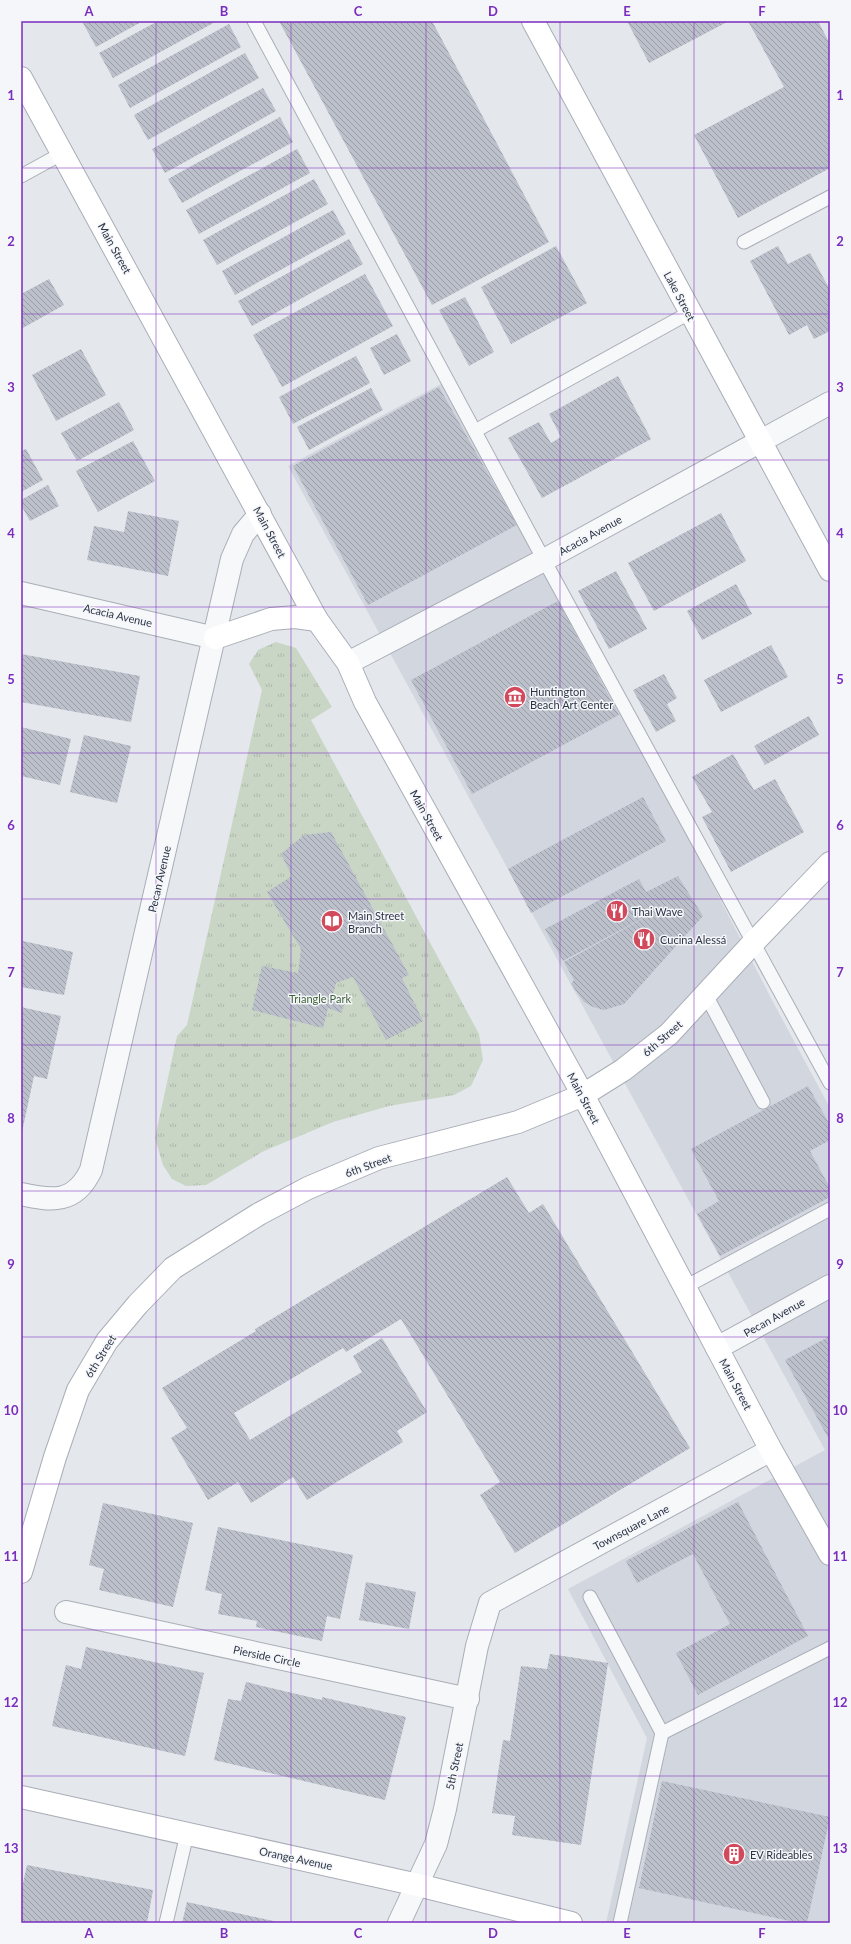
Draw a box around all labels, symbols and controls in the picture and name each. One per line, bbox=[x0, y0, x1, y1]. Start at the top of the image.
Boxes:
text: A bbox=[83, 3, 94, 19]
text: B bbox=[220, 3, 229, 19]
text: C bbox=[354, 3, 363, 19]
text: D bbox=[488, 3, 498, 19]
text: E bbox=[623, 3, 631, 19]
text: F bbox=[758, 3, 766, 19]
text: 1 bbox=[7, 87, 15, 103]
text: 1 bbox=[836, 87, 844, 103]
street label: Main Street bbox=[96, 220, 134, 276]
text: 2 bbox=[7, 233, 15, 249]
text: 2 bbox=[836, 233, 844, 249]
street label: Lake Street bbox=[662, 269, 698, 323]
text: 3 bbox=[7, 379, 15, 395]
text: 3 bbox=[836, 379, 844, 395]
street label: Main Street bbox=[251, 504, 289, 560]
street label: Acacia Avenue bbox=[556, 512, 624, 558]
text: 4 bbox=[7, 525, 15, 541]
text: 4 bbox=[836, 525, 844, 541]
street label: Acacia Avenue bbox=[82, 601, 154, 629]
text: 5 bbox=[7, 671, 15, 687]
text: 5 bbox=[836, 671, 844, 687]
museum icon: Huntington Beach Art Center bbox=[502, 684, 528, 710]
place label: Huntington Beach Art Center bbox=[530, 685, 613, 711]
street label: Main Street bbox=[408, 787, 446, 843]
text: 6 bbox=[7, 817, 15, 833]
text: 6 bbox=[836, 817, 844, 833]
street label: Pecan Avenue bbox=[145, 844, 173, 914]
restaurant icon: Thai Wave bbox=[604, 898, 630, 924]
place label: Thai Wave bbox=[632, 905, 683, 918]
library icon: Main Street Branch bbox=[319, 908, 345, 934]
place label: Main Street Branch bbox=[348, 909, 404, 935]
restaurant icon: Cucina Alessá bbox=[631, 926, 657, 952]
place label: Cucina Alessá bbox=[660, 933, 726, 946]
text: 7 bbox=[7, 964, 15, 980]
text: 7 bbox=[836, 964, 844, 980]
park label: Triangle Park bbox=[289, 992, 351, 1005]
street label: 6th Street bbox=[640, 1017, 685, 1059]
street label: Main Street bbox=[565, 1070, 603, 1126]
text: 8 bbox=[7, 1110, 15, 1126]
text: 8 bbox=[836, 1110, 844, 1126]
street label: 6th Street bbox=[343, 1151, 393, 1179]
text: 9 bbox=[7, 1256, 15, 1272]
text: 9 bbox=[836, 1256, 844, 1272]
street label: Pecan Avenue bbox=[741, 1295, 807, 1339]
street label: 6th Street bbox=[82, 1332, 118, 1380]
street label: Main Street bbox=[717, 1356, 755, 1412]
text: 10 bbox=[3, 1402, 19, 1418]
text: 10 bbox=[832, 1402, 848, 1418]
street label: Townsquare Lane bbox=[591, 1501, 671, 1552]
text: 11 bbox=[3, 1548, 19, 1564]
text: 11 bbox=[832, 1548, 848, 1564]
street label: Pierside Circle bbox=[232, 1643, 302, 1670]
text: 12 bbox=[3, 1694, 19, 1710]
text: 12 bbox=[832, 1694, 848, 1710]
street label: 5th Street bbox=[443, 1741, 465, 1791]
text: 13 bbox=[3, 1840, 19, 1856]
text: 13 bbox=[832, 1840, 848, 1856]
building icon: EV Rideables bbox=[721, 1841, 747, 1867]
street label: Orange Avenue bbox=[258, 1844, 334, 1872]
place label: EV Rideables bbox=[750, 1848, 813, 1861]
text: A bbox=[83, 1925, 94, 1941]
text: B bbox=[220, 1925, 229, 1941]
text: C bbox=[354, 1925, 363, 1941]
text: D bbox=[488, 1925, 498, 1941]
text: E bbox=[623, 1925, 631, 1941]
text: F bbox=[758, 1925, 766, 1941]

